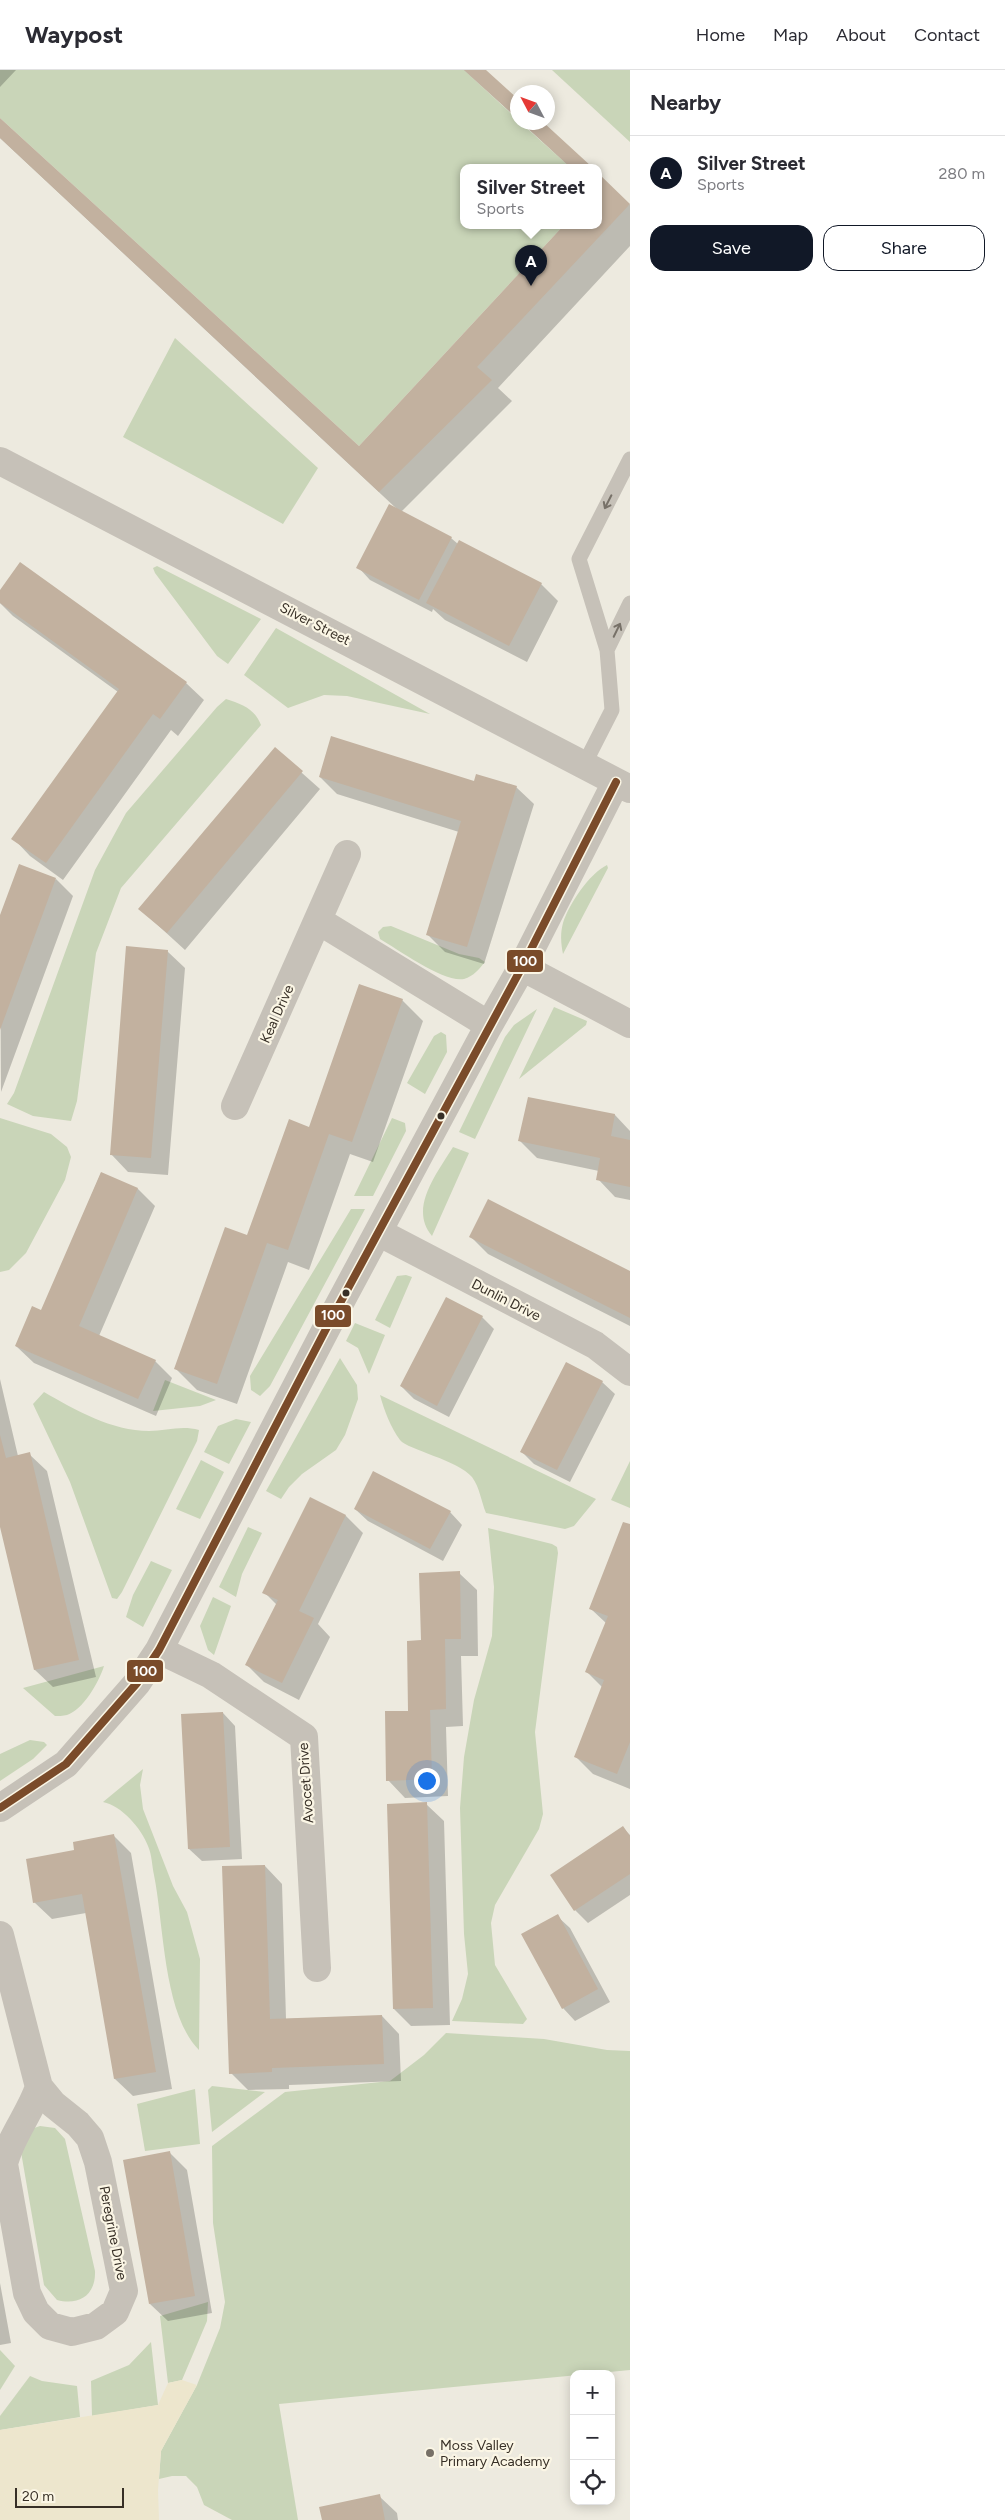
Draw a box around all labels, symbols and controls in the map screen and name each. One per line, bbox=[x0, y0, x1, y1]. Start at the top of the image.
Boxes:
text: Waypost bbox=[25, 20, 123, 49]
text: Home bbox=[696, 24, 745, 46]
text: Map bbox=[773, 24, 808, 46]
text: About bbox=[836, 24, 886, 46]
text: Contact bbox=[914, 24, 980, 46]
north arrow bbox=[510, 85, 555, 130]
text: Nearby bbox=[650, 90, 721, 115]
text: Silver Street bbox=[697, 152, 806, 175]
popup bbox=[460, 164, 602, 229]
text: A bbox=[660, 164, 672, 183]
text: 280 m bbox=[938, 164, 985, 183]
text: Sports bbox=[697, 175, 744, 194]
text: Silver Street bbox=[477, 176, 585, 199]
text: Sports bbox=[477, 199, 524, 218]
button: Save bbox=[650, 225, 813, 271]
button: Share bbox=[823, 225, 985, 271]
pin: A bbox=[515, 245, 547, 286]
one-way arrow bbox=[603, 495, 613, 510]
street label: Silver Street bbox=[277, 599, 353, 649]
one-way arrow bbox=[613, 623, 622, 638]
line badge: 100 bbox=[506, 949, 544, 973]
text: 100 bbox=[513, 953, 537, 970]
street label: Keal Drive bbox=[257, 982, 298, 1046]
unlabelled marker bbox=[436, 1111, 446, 1121]
street label: Dunlin Drive bbox=[469, 1275, 544, 1325]
unlabelled marker bbox=[341, 1288, 351, 1298]
line badge: 100 bbox=[314, 1304, 352, 1328]
text: 100 bbox=[321, 1307, 345, 1324]
line badge: 100 bbox=[126, 1659, 164, 1683]
text: 100 bbox=[133, 1663, 157, 1680]
street label: Avocet Drive bbox=[295, 1742, 317, 1824]
your location bbox=[414, 1768, 440, 1794]
street label: Peregrine Drive bbox=[96, 2185, 131, 2282]
map controls bbox=[570, 2370, 615, 2505]
button: + bbox=[570, 2370, 615, 2415]
button: − bbox=[570, 2415, 615, 2460]
place label: Moss Valley Primary Academy bbox=[440, 2437, 550, 2470]
marker: Moss Valley Primary Academy bbox=[424, 2447, 436, 2459]
button: locate bbox=[570, 2460, 615, 2505]
scale bar bbox=[15, 2485, 124, 2508]
text: 20 m bbox=[22, 2488, 54, 2505]

